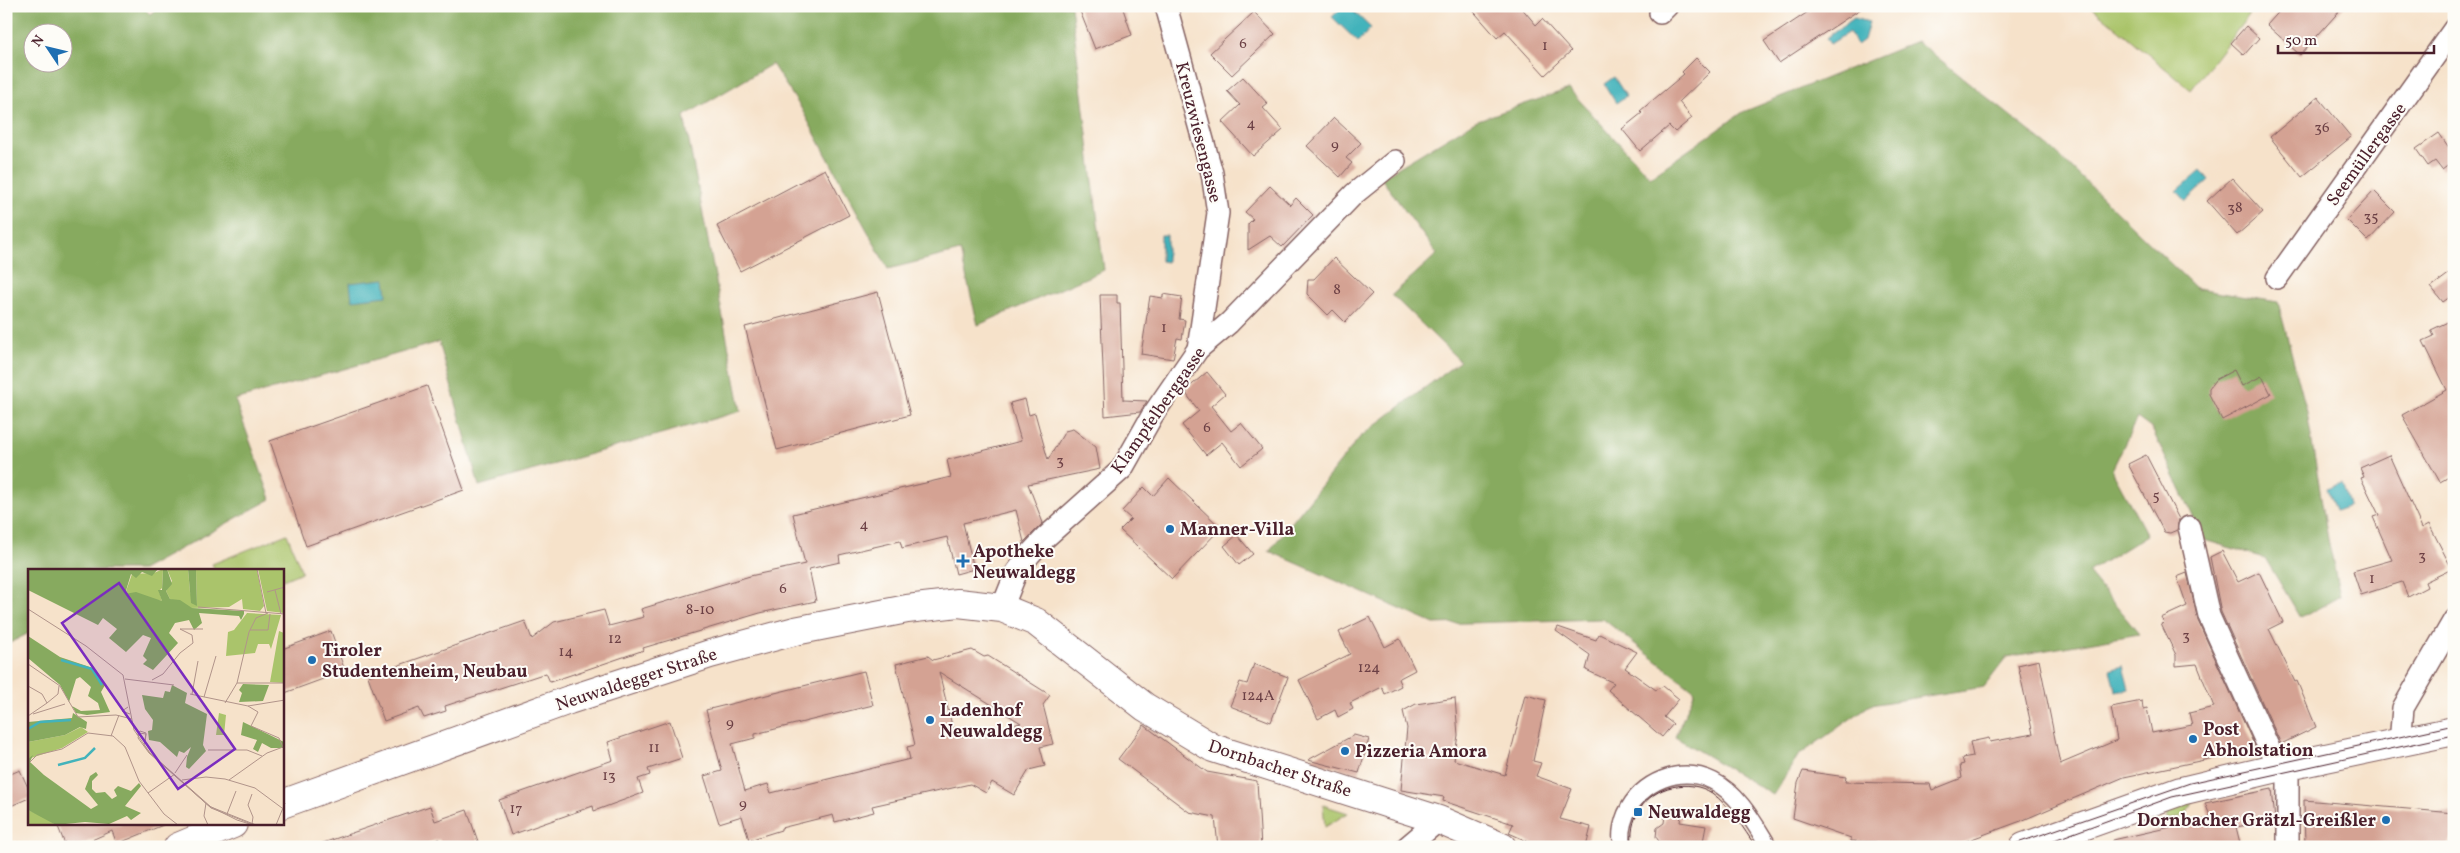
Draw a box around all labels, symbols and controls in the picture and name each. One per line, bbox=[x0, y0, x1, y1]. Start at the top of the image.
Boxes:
north arrow bbox=[22, 22, 72, 72]
scale bar bbox=[2278, 22, 2434, 54]
text: 50 m bbox=[2285, 31, 2317, 52]
text: N bbox=[28, 32, 49, 51]
house number: 6 bbox=[1239, 34, 1247, 55]
house number: 1 bbox=[1542, 36, 1548, 57]
street label: Kreuzwiesengasse bbox=[1168, 59, 1227, 205]
street label: Seemüllergasse bbox=[2321, 98, 2413, 212]
house number: 4 bbox=[1247, 114, 1256, 135]
house number: 36 bbox=[2314, 118, 2330, 139]
house number: 9 bbox=[1331, 135, 1339, 156]
house number: 38 bbox=[2227, 198, 2243, 219]
house number: 35 bbox=[2364, 207, 2378, 228]
house number: 8 bbox=[1333, 280, 1341, 301]
house number: 1 bbox=[1161, 318, 1167, 339]
street label: Klampfelberggasse bbox=[1106, 342, 1213, 480]
house number: 6 bbox=[1203, 418, 1211, 439]
house number: 3 bbox=[1056, 451, 1064, 472]
house number: 5 bbox=[2152, 486, 2160, 507]
house number: 4 bbox=[860, 515, 869, 536]
place label: Manner-Villa bbox=[1180, 518, 1294, 543]
marker: Manner-Villa bbox=[1164, 523, 1176, 535]
place label: Apotheke Neuwaldegg bbox=[973, 540, 1076, 586]
house number: 3 bbox=[2418, 546, 2426, 567]
marker: Apotheke Neuwaldegg bbox=[957, 555, 969, 567]
inset map bbox=[28, 569, 284, 826]
house number: 1 bbox=[2369, 569, 2375, 590]
house number: 6 bbox=[779, 579, 787, 600]
house number: 8-10 bbox=[686, 600, 714, 621]
house number: 3 bbox=[2182, 626, 2190, 647]
house number: 12 bbox=[608, 629, 622, 650]
place label: Tiroler Studentenheim, Neubau bbox=[322, 639, 527, 685]
street label: Neuwaldegger Straße bbox=[552, 642, 720, 718]
house number: 14 bbox=[559, 642, 573, 663]
marker: Tiroler Studentenheim, Neubau bbox=[306, 654, 318, 666]
house number: 124 bbox=[1358, 658, 1380, 679]
house number: 124A bbox=[1242, 686, 1275, 707]
place label: Ladenhof Neuwaldegg bbox=[940, 699, 1043, 745]
house number: 9 bbox=[726, 713, 734, 734]
marker: Ladenhof Neuwaldegg bbox=[924, 714, 936, 726]
place label: Post Abholstation bbox=[2203, 718, 2314, 764]
marker: Post Abholstation bbox=[2187, 733, 2199, 745]
street label: Dornbacher Straße bbox=[1204, 734, 1355, 804]
house number: 11 bbox=[648, 738, 660, 759]
place label: Pizzeria Amora bbox=[1355, 740, 1487, 765]
marker: Pizzeria Amora bbox=[1339, 745, 1351, 757]
house number: 13 bbox=[602, 766, 616, 787]
house number: 9 bbox=[739, 794, 747, 815]
house number: 17 bbox=[509, 799, 523, 820]
place label: Neuwaldegg bbox=[1648, 801, 1751, 826]
marker: Neuwaldegg bbox=[1632, 806, 1644, 818]
place label: Dornbacher Grätzl-Greißler bbox=[2137, 809, 2376, 834]
marker: Dornbacher Grätzl-Greißler bbox=[2380, 814, 2392, 826]

